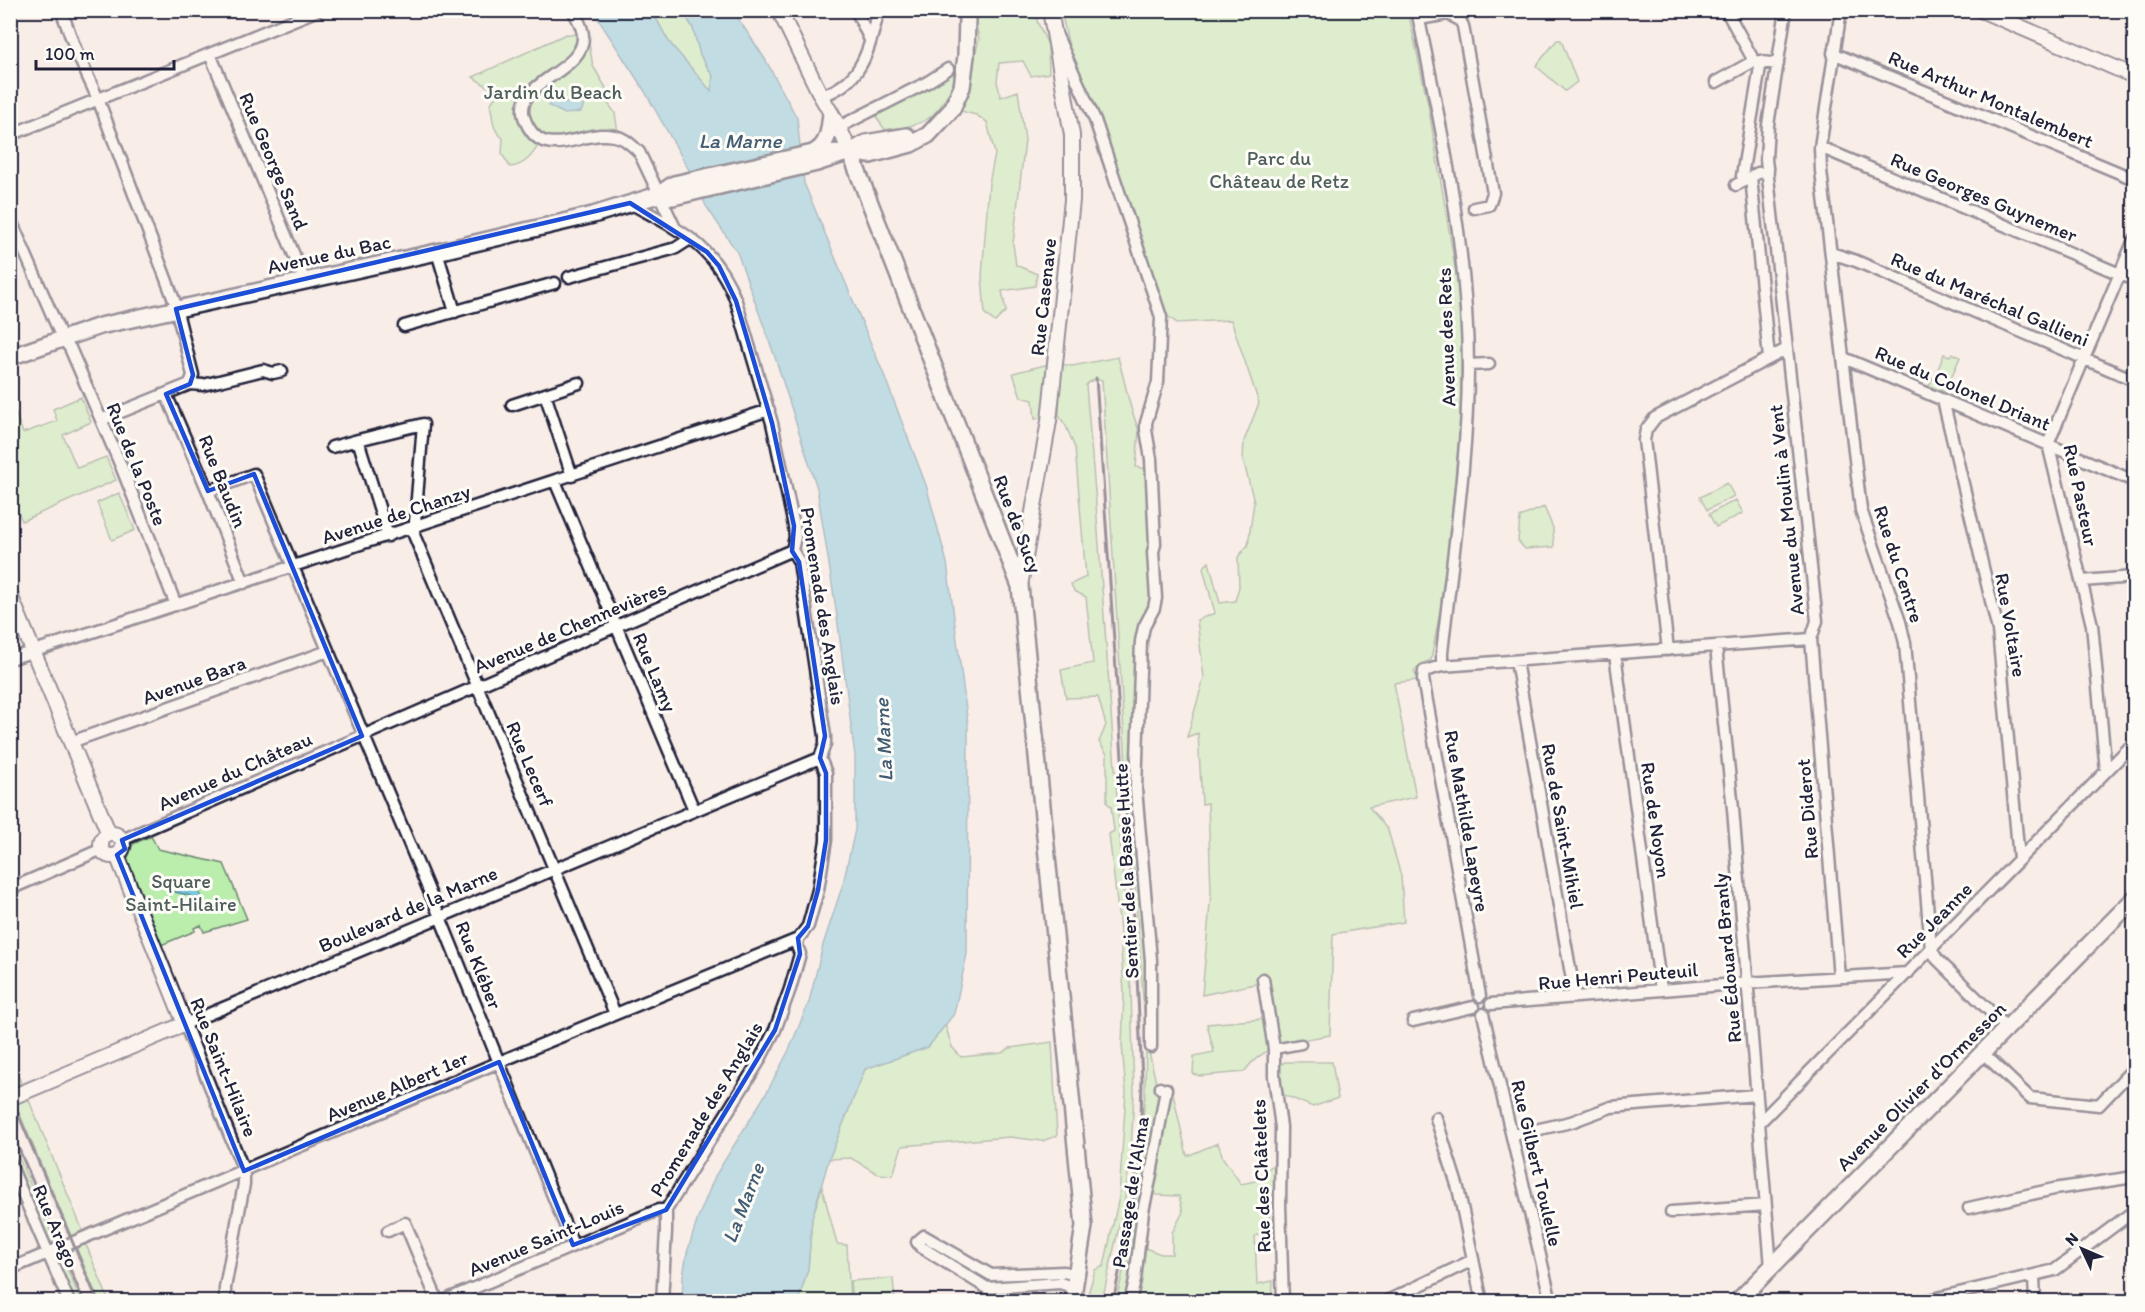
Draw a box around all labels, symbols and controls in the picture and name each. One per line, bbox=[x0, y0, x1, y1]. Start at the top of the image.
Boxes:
scale bar bbox=[36, 33, 174, 71]
text: 100 m bbox=[45, 43, 95, 65]
street label: Rue Arthur Montalembert bbox=[1885, 45, 2098, 153]
park label: Jardin du Beach bbox=[484, 80, 622, 104]
street label: Rue George Sand bbox=[234, 89, 314, 233]
water label: La Marne bbox=[698, 128, 782, 153]
park label: Parc du Château de Retz bbox=[1209, 146, 1349, 193]
street label: Rue Georges Guynemer bbox=[1887, 147, 2081, 247]
street label: Avenue du Bac bbox=[265, 229, 393, 279]
street label: Rue Casenave bbox=[1025, 237, 1061, 357]
street label: Rue du Maréchal Gallieni bbox=[1887, 246, 2093, 352]
street label: Avenue des Rets bbox=[1432, 267, 1460, 407]
street label: Rue du Colonel Driant bbox=[1872, 340, 2054, 436]
street label: Rue de la Poste bbox=[101, 399, 173, 529]
street label: Avenue du Moulin à Vent bbox=[1763, 404, 1809, 616]
street label: Rue Baudin bbox=[194, 431, 253, 531]
street label: Rue Pasteur bbox=[2058, 442, 2104, 548]
street label: Rue de Sucy bbox=[988, 472, 1048, 577]
street label: Avenue de Chanzy bbox=[319, 478, 474, 549]
street label: Rue du Centre bbox=[1869, 502, 1929, 626]
street label: Promenade des Anglais bbox=[796, 505, 851, 707]
street label: Rue Voltaire bbox=[1990, 571, 2032, 679]
street label: Avenue de Chennevières bbox=[470, 576, 670, 678]
street label: Rue Lamy bbox=[628, 629, 683, 716]
street label: Avenue Bara bbox=[139, 650, 249, 710]
water label: La Marne bbox=[868, 697, 898, 782]
street label: Rue Lecerf bbox=[501, 717, 559, 811]
street label: Avenue du Château bbox=[154, 726, 316, 816]
street label: Rue Mathilde Lapeyre bbox=[1439, 728, 1495, 914]
street label: Rue de Saint-Mihiel bbox=[1537, 741, 1589, 911]
street label: Rue Diderot bbox=[1791, 758, 1823, 860]
street label: Rue de Noyon bbox=[1636, 760, 1676, 880]
street label: Sentier de la Basse Hutte bbox=[1108, 763, 1144, 979]
street label: Boulevard de la Marne bbox=[315, 860, 501, 958]
park label: Square Saint-Hilaire bbox=[125, 869, 237, 916]
street label: Rue Édouard Branly bbox=[1708, 872, 1746, 1044]
street label: Rue Jeanne bbox=[1891, 877, 1977, 963]
street label: Rue Kléber bbox=[450, 917, 508, 1013]
street label: Rue Henri Peuteuil bbox=[1537, 957, 1699, 995]
street label: Rue Saint-Hilaire bbox=[185, 994, 263, 1140]
street label: Avenue Olivier d'Ormesson bbox=[1831, 996, 2011, 1176]
street label: Promenade des Anglais bbox=[644, 1017, 768, 1201]
street label: Avenue Albert 1er bbox=[322, 1045, 472, 1127]
street label: Rue Gilbert Toulelle bbox=[1506, 1077, 1568, 1249]
street label: Rue des Châtelets bbox=[1246, 1099, 1276, 1253]
street label: Passage de l'Alma bbox=[1106, 1114, 1154, 1270]
water label: La Marne bbox=[716, 1159, 770, 1246]
street label: Rue Arago bbox=[28, 1180, 84, 1272]
street label: Avenue Saint-Louis bbox=[465, 1195, 627, 1281]
north arrow bbox=[2052, 1219, 2112, 1279]
text: N bbox=[2061, 1228, 2082, 1249]

